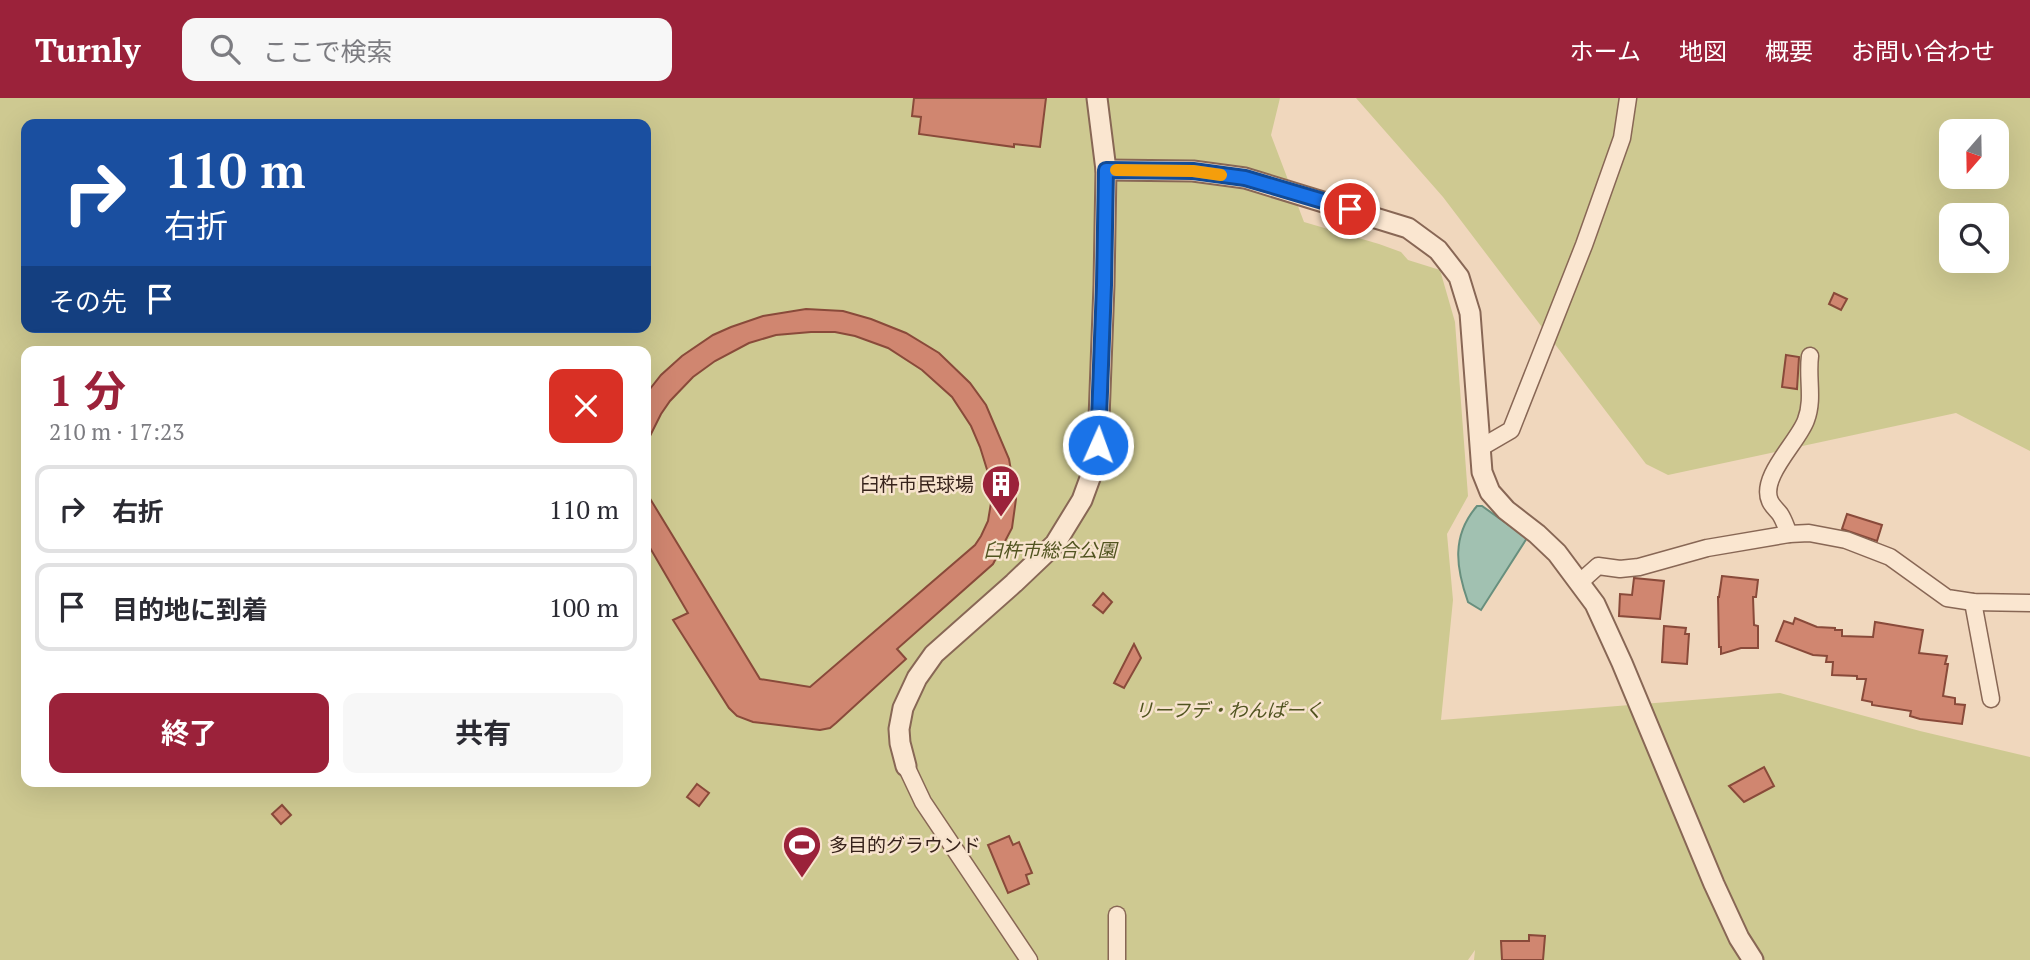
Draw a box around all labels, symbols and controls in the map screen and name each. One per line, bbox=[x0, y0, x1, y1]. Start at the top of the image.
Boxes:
search box bbox=[182, 18, 672, 81]
text: Turnly bbox=[35, 28, 140, 71]
icon: search bbox=[206, 30, 244, 68]
text: ここで検索 bbox=[262, 34, 392, 68]
text: ホーム bbox=[1570, 35, 1641, 67]
text: 地図 bbox=[1679, 35, 1727, 67]
text: 概要 bbox=[1765, 35, 1813, 67]
text: お問い合わせ bbox=[1851, 35, 1995, 67]
north arrow bbox=[1939, 119, 2009, 189]
map controls bbox=[1939, 119, 2009, 273]
text: 110 m bbox=[164, 137, 306, 202]
icon: right bbox=[49, 147, 140, 238]
pin bbox=[1320, 179, 1380, 239]
icon: arrive bbox=[1331, 190, 1369, 228]
button: search bbox=[1939, 203, 2009, 273]
text: 右折 bbox=[164, 204, 228, 246]
icon: arrive bbox=[141, 280, 179, 318]
text: その先 bbox=[49, 284, 127, 318]
text: 1 分 bbox=[49, 362, 126, 418]
button: close bbox=[549, 369, 623, 443]
position arrow bbox=[1061, 408, 1135, 482]
text: 210 m · 17:23 bbox=[49, 416, 184, 447]
building icon: 臼杵市民球場 bbox=[980, 463, 1022, 518]
place label: 臼杵市民球場 bbox=[860, 471, 974, 496]
icon: right bbox=[53, 490, 91, 528]
text: 110 m bbox=[549, 492, 619, 526]
text: 右折 bbox=[112, 494, 164, 528]
park label: 臼杵市総合公園 bbox=[983, 537, 1119, 562]
icon: arrive bbox=[53, 588, 91, 626]
text: 100 m bbox=[549, 590, 619, 624]
text: 目的地に到着 bbox=[112, 592, 268, 626]
button: 終了 bbox=[49, 693, 329, 773]
button: 共有 bbox=[343, 693, 623, 773]
park label: リーフデ・わんぱーく bbox=[1135, 697, 1323, 722]
sports icon: 多目的グラウンド bbox=[781, 824, 823, 879]
place label: 多目的グラウンド bbox=[829, 832, 981, 857]

